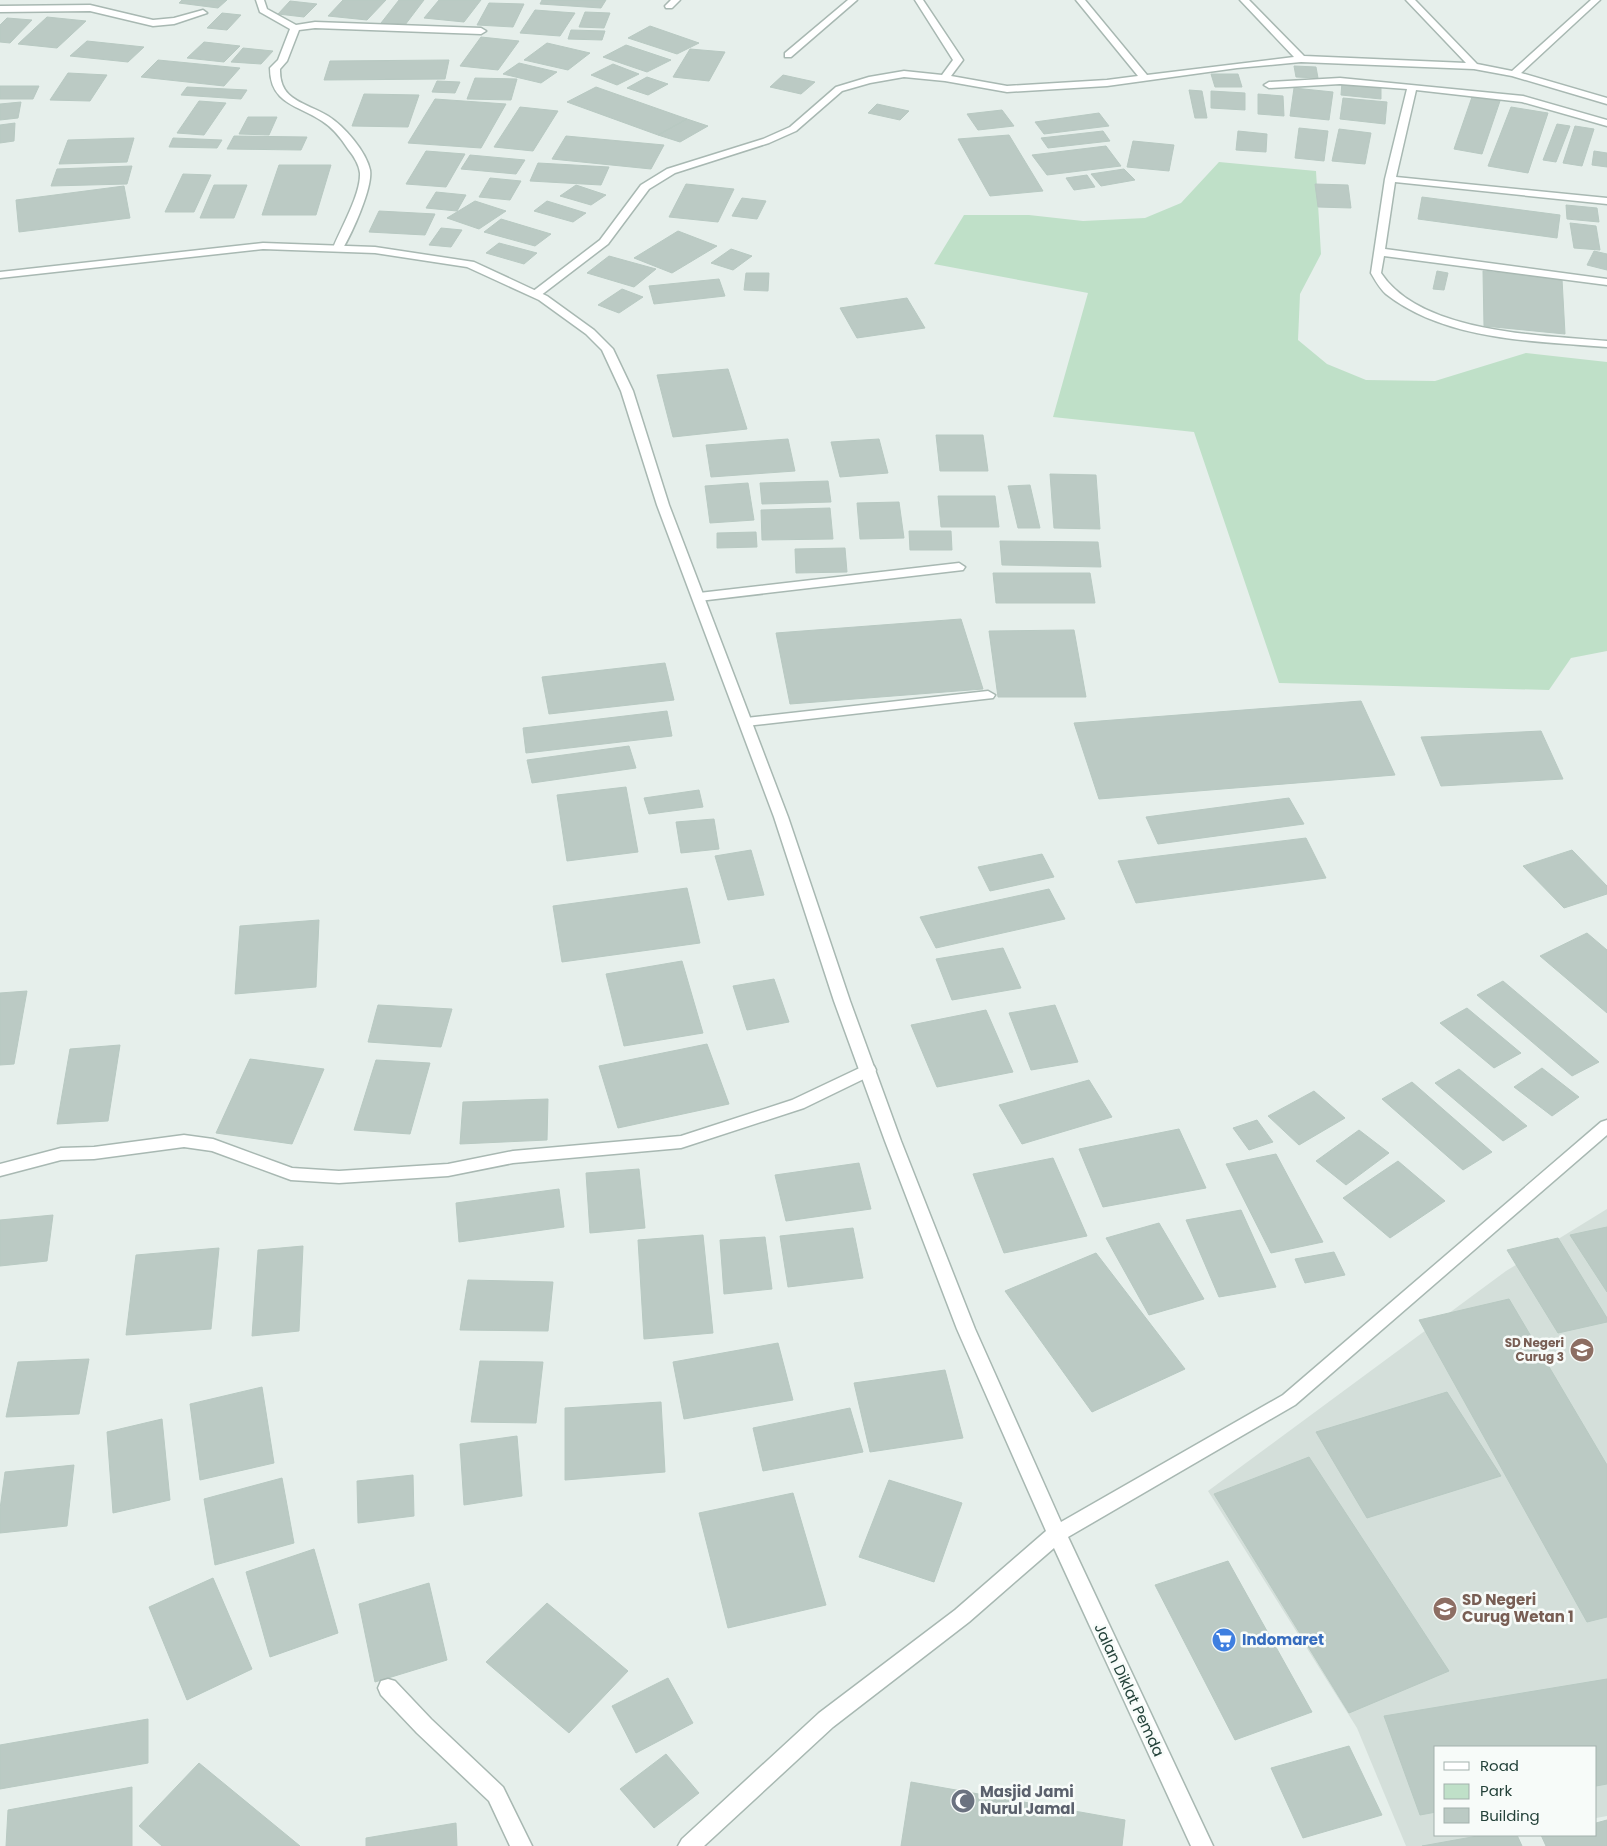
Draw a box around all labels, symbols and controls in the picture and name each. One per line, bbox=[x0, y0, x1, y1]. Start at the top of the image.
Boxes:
place label: SD Negeri Curug 3 bbox=[1505, 1334, 1564, 1365]
school or university icon: SD Negeri Curug 3 bbox=[1569, 1337, 1595, 1363]
place label: SD Negeri Curug Wetan 1 bbox=[1462, 1589, 1574, 1627]
school or university icon: SD Negeri Curug Wetan 1 bbox=[1432, 1596, 1458, 1622]
street label: Jalan Diklat Pemda bbox=[1089, 1620, 1170, 1760]
supermarket icon: Indomaret bbox=[1211, 1627, 1237, 1653]
place label: Indomaret bbox=[1242, 1629, 1324, 1650]
legend bbox=[1434, 1746, 1597, 1836]
text: Road bbox=[1480, 1755, 1519, 1776]
text: Park bbox=[1480, 1780, 1512, 1801]
place label: Masjid Jami Nurul Jamal bbox=[980, 1781, 1075, 1819]
mosque icon: Masjid Jami Nurul Jamal bbox=[950, 1788, 976, 1814]
text: Building bbox=[1480, 1805, 1540, 1826]

